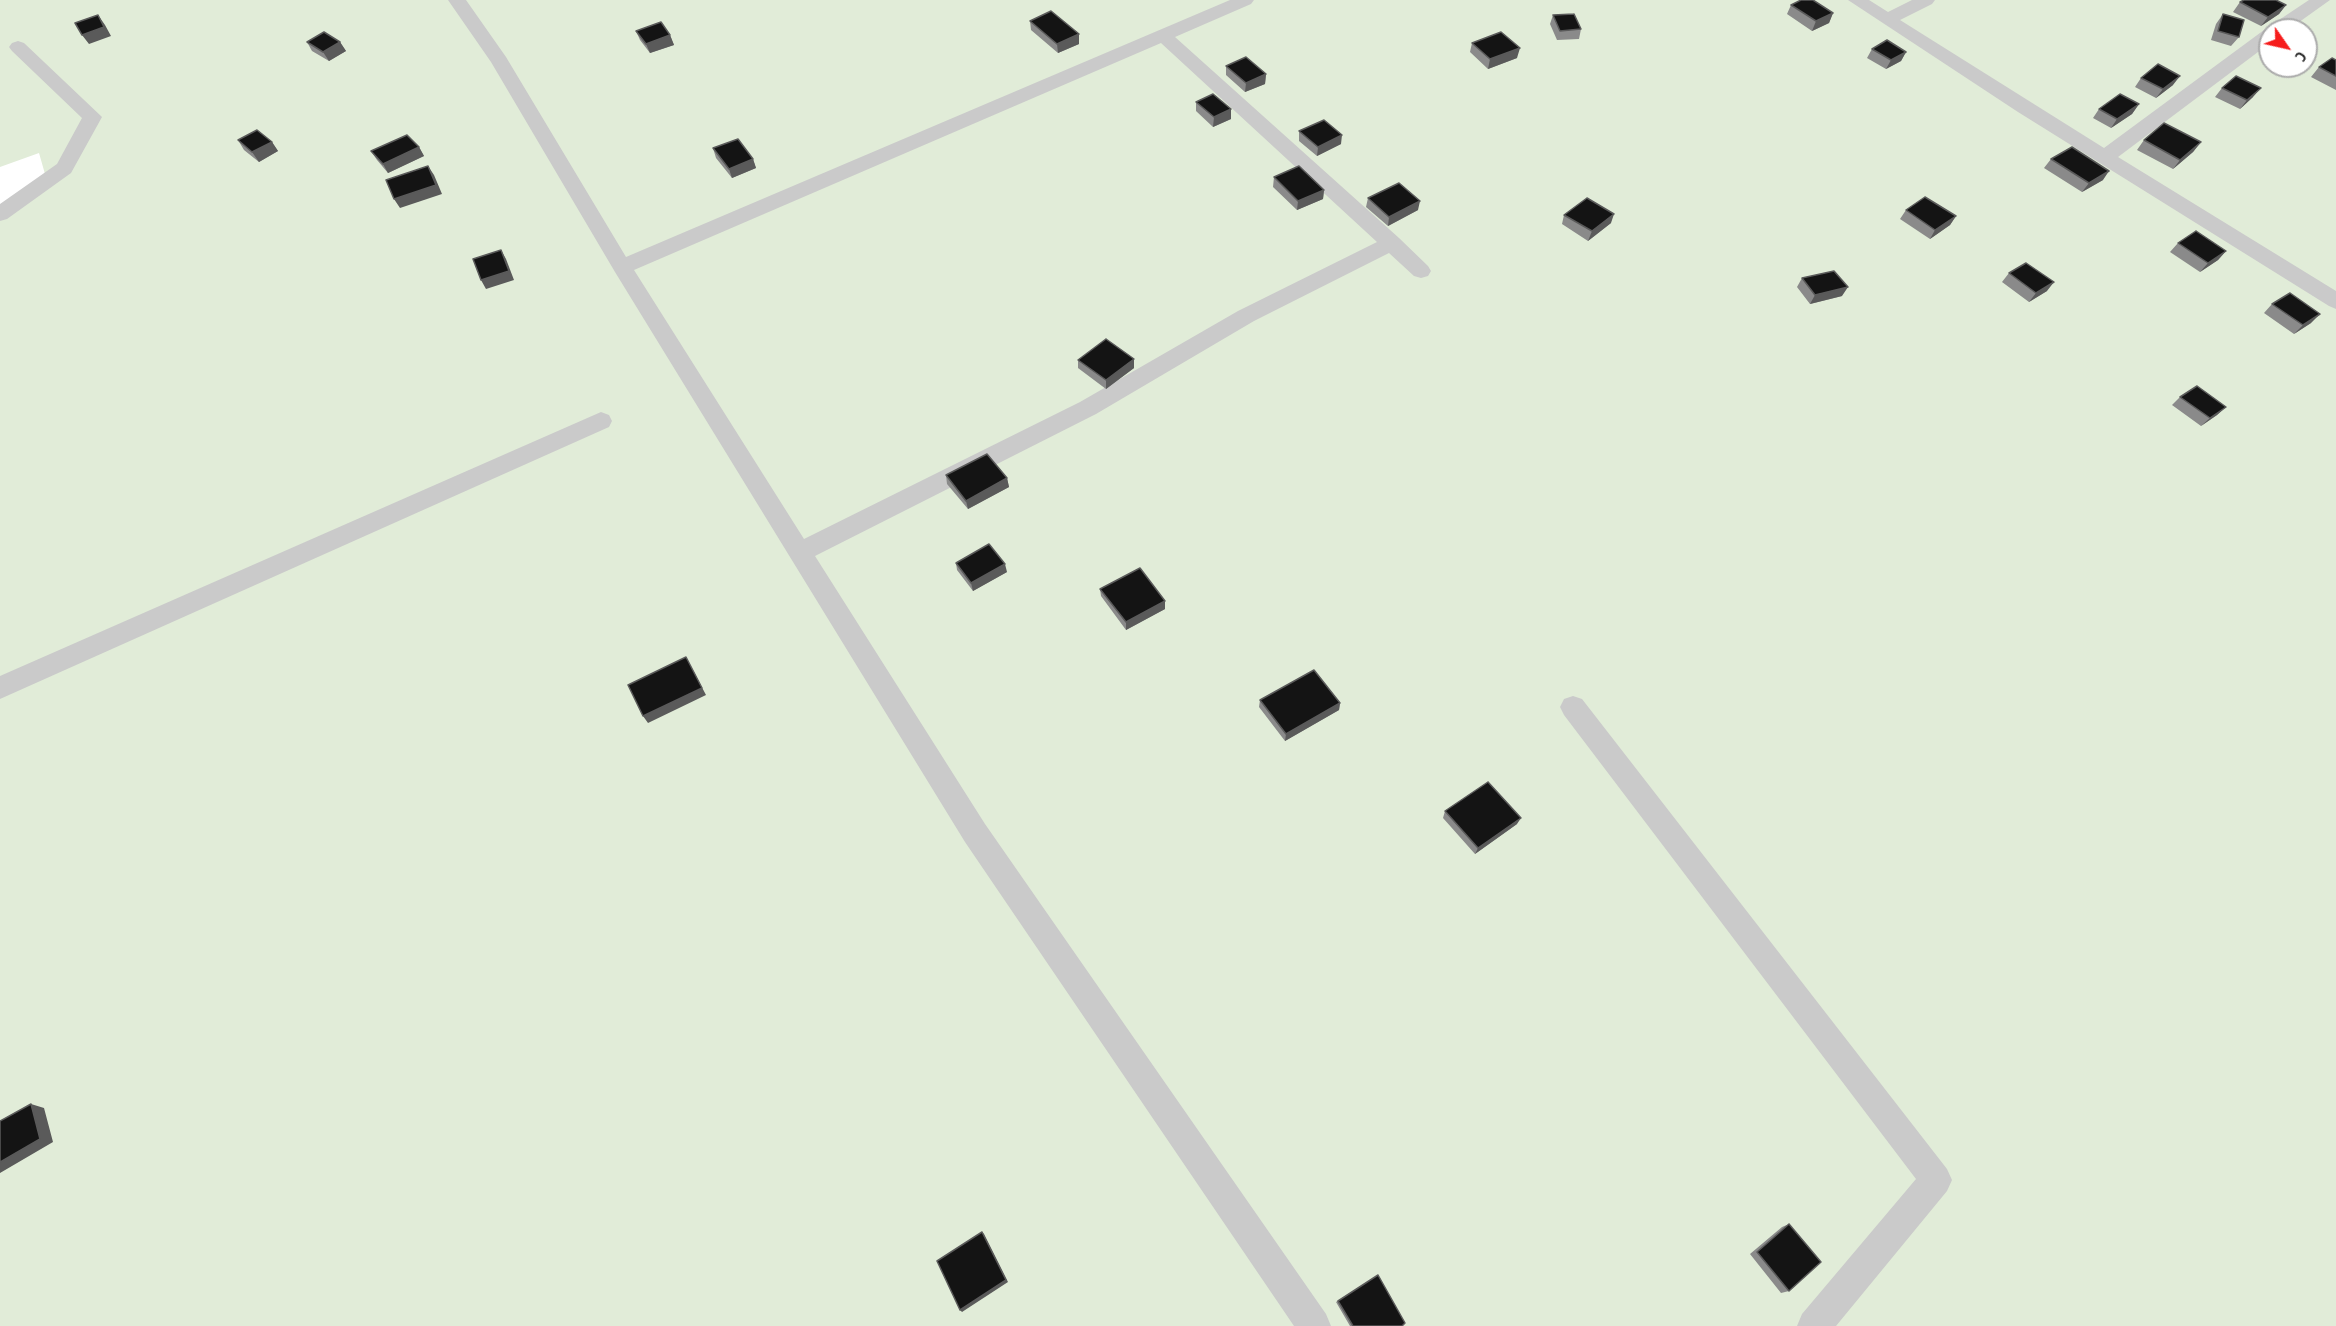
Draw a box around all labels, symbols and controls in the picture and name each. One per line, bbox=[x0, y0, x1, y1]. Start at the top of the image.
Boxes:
north arrow bbox=[2258, 18, 2318, 78]
text: С bbox=[2291, 48, 2312, 66]

